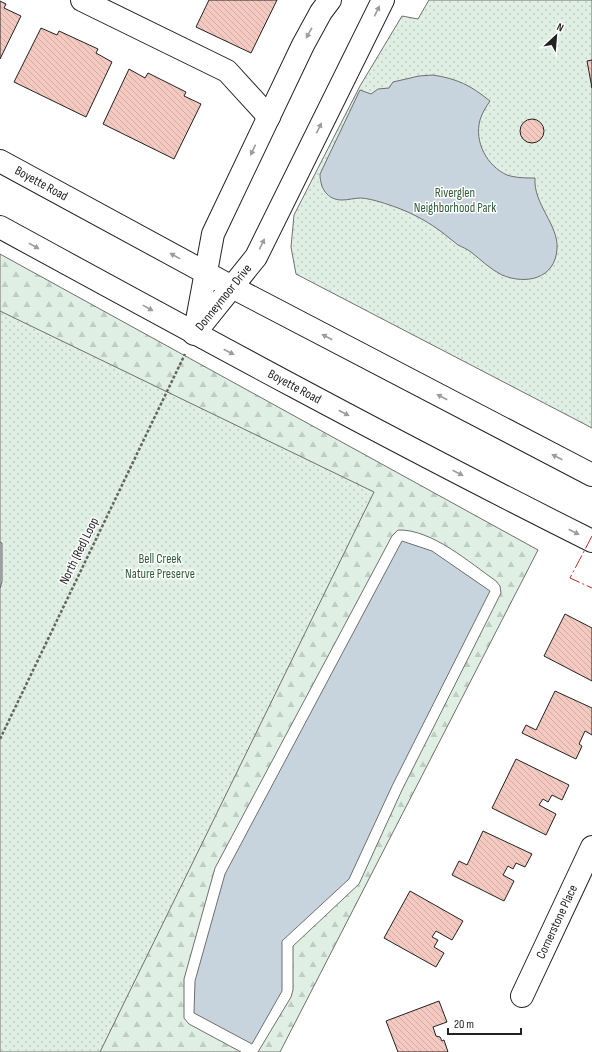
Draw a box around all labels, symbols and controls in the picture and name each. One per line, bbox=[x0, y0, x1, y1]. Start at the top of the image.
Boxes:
one-way arrow bbox=[374, 5, 380, 17]
north arrow bbox=[536, 16, 576, 56]
text: N bbox=[555, 20, 566, 35]
one-way arrow bbox=[306, 27, 313, 39]
one-way arrow bbox=[316, 122, 323, 133]
one-way arrow bbox=[250, 145, 256, 156]
street label: Boyette Road bbox=[12, 163, 71, 204]
park label: Riverglen Neighborhood Park bbox=[414, 185, 496, 216]
one-way arrow bbox=[259, 238, 265, 250]
one-way arrow bbox=[28, 243, 40, 249]
one-way arrow bbox=[169, 253, 181, 260]
street label: Donneymoor Drive bbox=[192, 261, 255, 334]
one-way arrow bbox=[142, 305, 154, 312]
one-way arrow bbox=[321, 334, 332, 340]
one-way arrow bbox=[223, 349, 235, 355]
street label: Boyette Road bbox=[265, 366, 324, 407]
one-way arrow bbox=[436, 394, 448, 401]
one-way arrow bbox=[338, 409, 349, 416]
one-way arrow bbox=[552, 454, 563, 460]
one-way arrow bbox=[453, 470, 464, 477]
street label: North (Red) Loop bbox=[56, 515, 102, 587]
one-way arrow bbox=[569, 529, 580, 536]
park label: Bell Creek Nature Preserve bbox=[125, 551, 195, 582]
street label: Cornerstone Place bbox=[533, 882, 581, 961]
scale bar bbox=[448, 1010, 521, 1036]
text: 20 m bbox=[454, 1017, 474, 1032]

